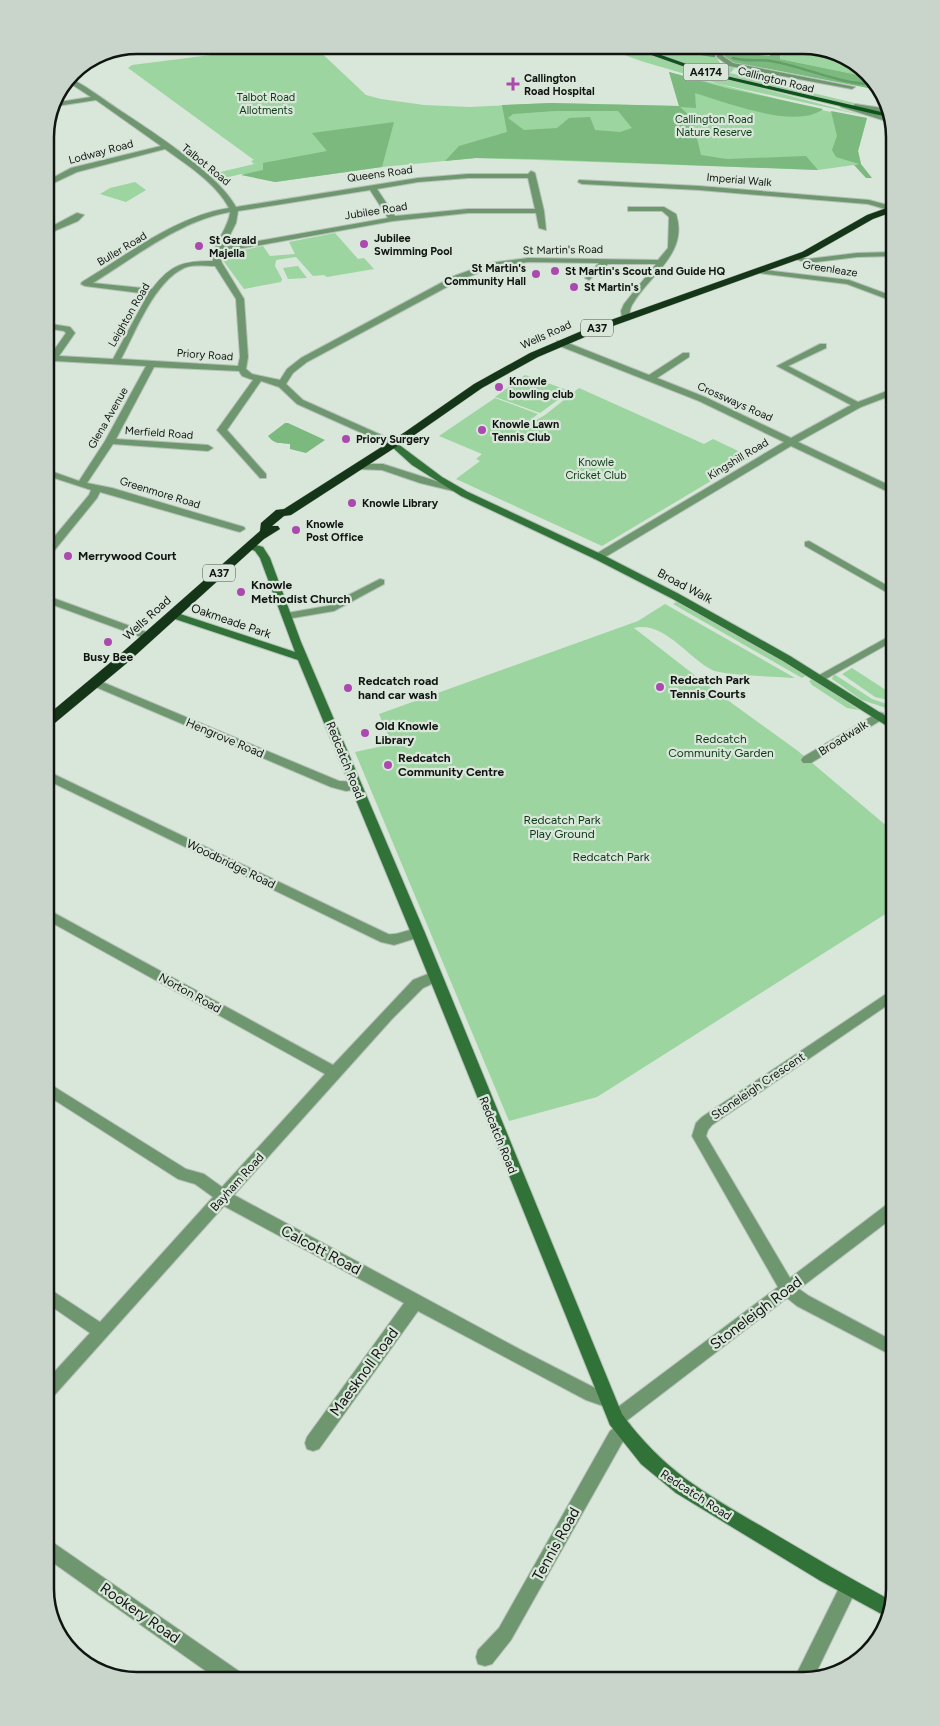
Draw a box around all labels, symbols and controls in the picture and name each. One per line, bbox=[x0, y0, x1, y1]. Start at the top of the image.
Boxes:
road number: A4174 bbox=[684, 64, 728, 80]
street label: Callington Road bbox=[736, 64, 816, 96]
place label: Callington Road Hospital bbox=[524, 72, 595, 98]
marker: Callington Road Hospital bbox=[506, 77, 520, 91]
park label: Talbot Road Allotments bbox=[237, 91, 295, 117]
park label: Callington Road Nature Reserve bbox=[675, 113, 753, 139]
street label: Lodway Road bbox=[67, 137, 135, 167]
street label: Talbot Road bbox=[179, 142, 233, 188]
street label: Queens Road bbox=[346, 163, 414, 185]
street label: Imperial Walk bbox=[706, 171, 773, 189]
street label: Jubilee Road bbox=[344, 200, 408, 222]
street label: Buller Road bbox=[95, 229, 149, 269]
place label: Jubilee Swimming Pool bbox=[374, 232, 453, 258]
place label: St Gerald Majella bbox=[209, 234, 256, 260]
marker: Jubilee Swimming Pool bbox=[358, 238, 370, 250]
marker: St Gerald Majella bbox=[193, 240, 205, 252]
street label: St Martin's Road bbox=[523, 243, 603, 257]
street label: Greenleaze bbox=[801, 258, 859, 280]
place label: St Martin's Community Hall bbox=[444, 262, 526, 288]
marker: St Martin's Scout and Guide HQ bbox=[549, 265, 561, 277]
place label: St Martin's Scout and Guide HQ bbox=[565, 265, 726, 278]
marker: St Martin's Community Hall bbox=[530, 268, 542, 280]
street label: Leighton Road bbox=[105, 281, 153, 349]
marker: St Martin's bbox=[568, 281, 580, 293]
place label: St Martin's bbox=[584, 281, 639, 294]
street label: Wells Road bbox=[519, 318, 573, 352]
road number: A37 bbox=[581, 319, 613, 336]
street label: Priory Road bbox=[176, 347, 234, 363]
place label: Knowle bowling club bbox=[509, 375, 574, 401]
street label: Crossways Road bbox=[695, 380, 775, 424]
marker: Knowle bowling club bbox=[493, 381, 505, 393]
street label: Glena Avenue bbox=[85, 385, 131, 451]
place label: Knowle Lawn Tennis Club bbox=[492, 418, 559, 444]
street label: Merfield Road bbox=[124, 424, 194, 442]
marker: Knowle Lawn Tennis Club bbox=[476, 424, 488, 436]
marker: Priory Surgery bbox=[340, 433, 352, 445]
place label: Priory Surgery bbox=[356, 433, 430, 446]
street label: Kingshill Road bbox=[705, 436, 771, 482]
park label: Knowle Cricket Club bbox=[565, 456, 627, 482]
street label: Greenmore Road bbox=[118, 475, 202, 511]
marker: Knowle Library bbox=[346, 497, 358, 509]
place label: Knowle Library bbox=[362, 497, 439, 510]
place label: Knowle Post Office bbox=[306, 518, 363, 544]
marker: Knowle Post Office bbox=[290, 524, 302, 536]
place label: Merrywood Court bbox=[78, 549, 177, 563]
marker: Merrywood Court bbox=[62, 550, 74, 562]
road number: A37 bbox=[203, 564, 235, 582]
street label: Broad Walk bbox=[655, 566, 715, 606]
place label: Knowle Methodist Church bbox=[251, 578, 351, 606]
marker: Knowle Methodist Church bbox=[235, 586, 247, 598]
street label: Wells Road bbox=[120, 593, 174, 643]
street label: Oakmeade Park bbox=[189, 601, 273, 641]
marker: Busy Bee bbox=[102, 636, 114, 648]
place label: Busy Bee bbox=[83, 650, 133, 664]
place label: Redcatch Park Tennis Courts bbox=[670, 673, 751, 701]
place label: Redcatch road hand car wash bbox=[358, 674, 439, 702]
marker: Redcatch Park Tennis Courts bbox=[654, 681, 666, 693]
marker: Redcatch road hand car wash bbox=[342, 682, 354, 694]
street label: Hengrove Road bbox=[184, 715, 266, 761]
street label: Broadwalk bbox=[816, 717, 870, 759]
street label: Redcatch Road bbox=[323, 719, 367, 801]
place label: Old Knowle Library bbox=[375, 719, 439, 747]
marker: Old Knowle Library bbox=[359, 727, 371, 739]
park label: Redcatch Community Garden bbox=[668, 732, 774, 760]
place label: Redcatch Community Centre bbox=[398, 751, 505, 779]
marker: Redcatch Community Centre bbox=[382, 759, 394, 771]
park label: Redcatch Park Play Ground bbox=[523, 813, 601, 841]
street label: Woodbridge Road bbox=[184, 836, 278, 892]
park label: Redcatch Park bbox=[572, 850, 650, 864]
street label: Norton Road bbox=[156, 970, 224, 1016]
street label: Stoneleigh Crescent bbox=[709, 1049, 808, 1123]
street label: Redcatch Road bbox=[476, 1094, 520, 1176]
street label: Bayham Road bbox=[207, 1150, 267, 1214]
street label: Calcott Road bbox=[278, 1221, 364, 1279]
street label: Stoneleigh Road bbox=[706, 1273, 806, 1353]
street label: Maesknoll Road bbox=[326, 1324, 402, 1420]
street label: Redcatch Road bbox=[658, 1467, 734, 1523]
street label: Tennis Road bbox=[528, 1504, 584, 1584]
street label: Rookery Road bbox=[97, 1579, 183, 1647]

